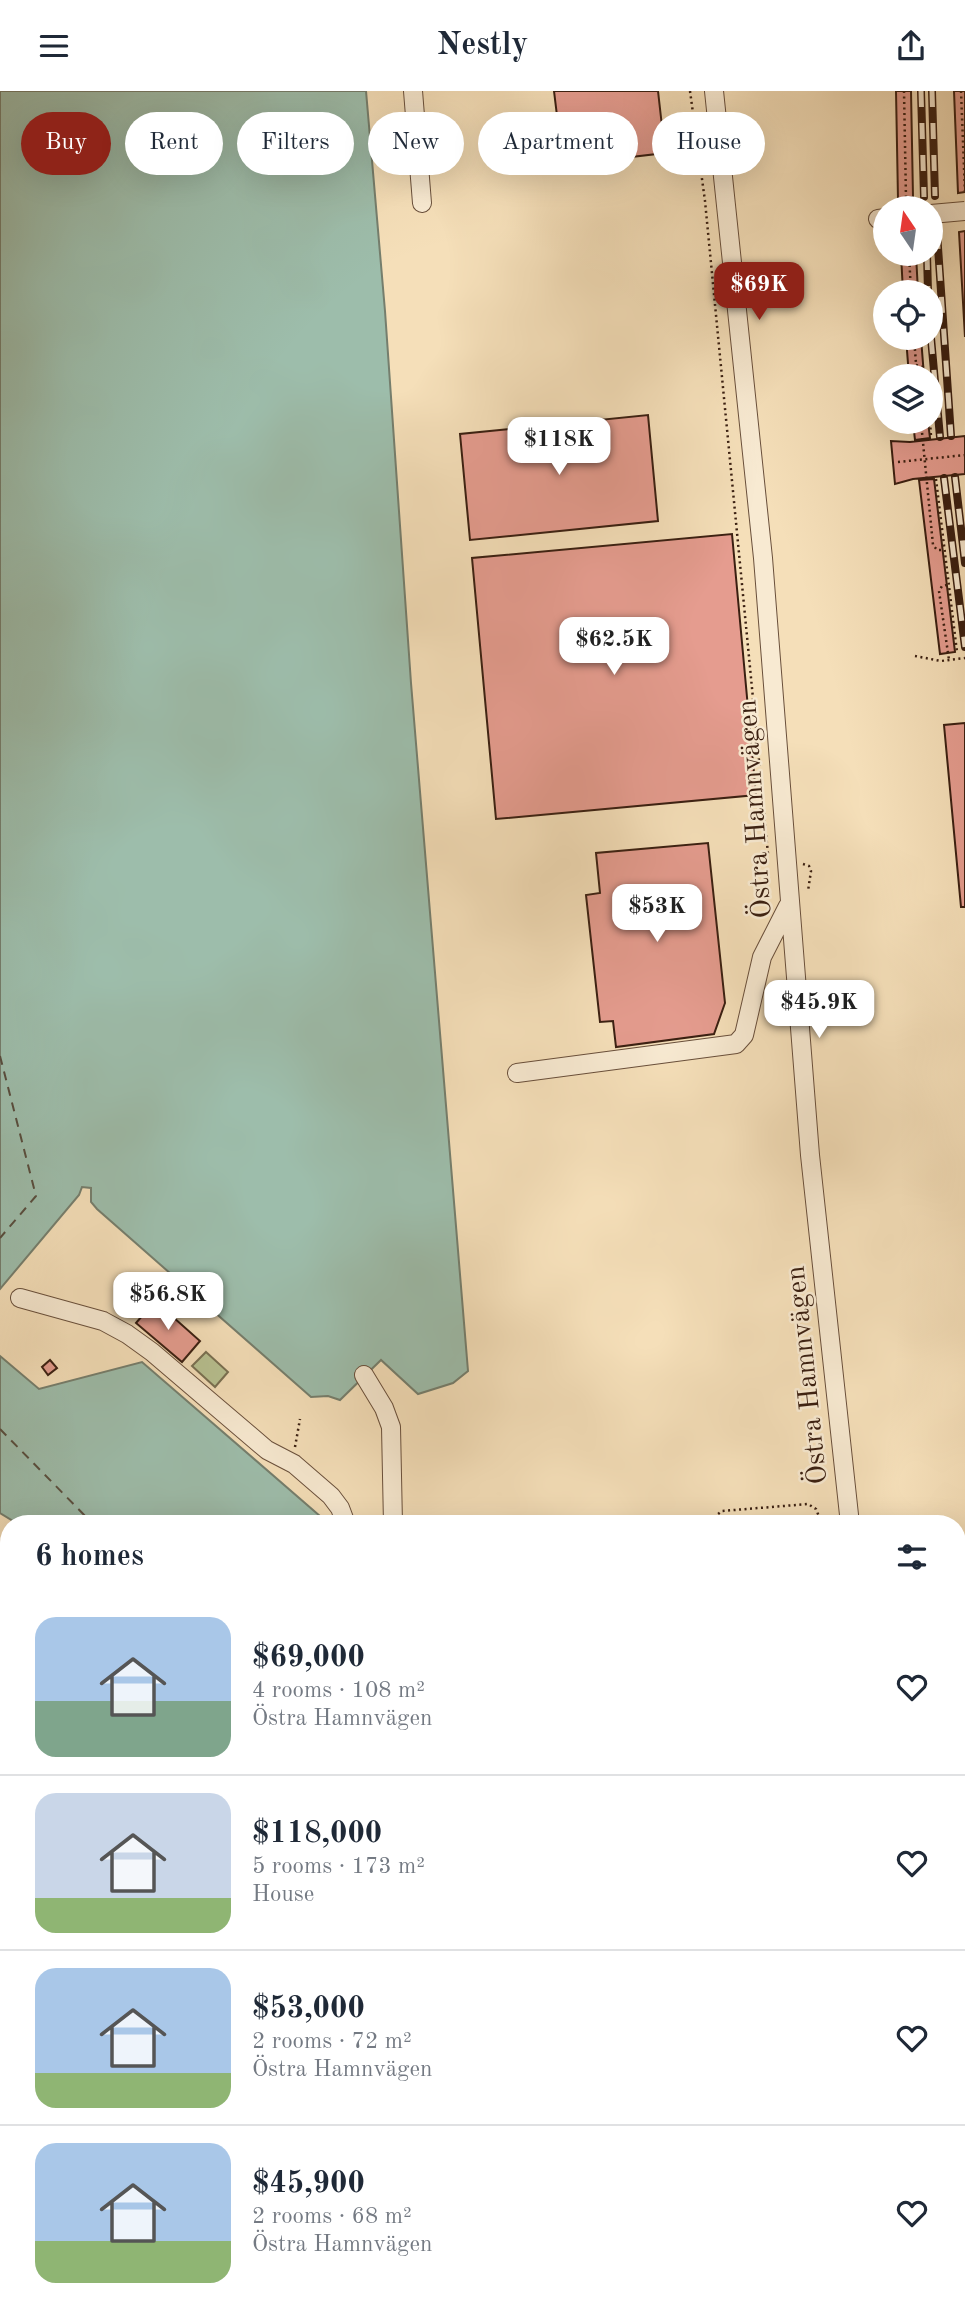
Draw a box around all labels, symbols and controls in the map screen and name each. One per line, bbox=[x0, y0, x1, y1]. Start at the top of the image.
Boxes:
icon: menu bbox=[35, 27, 73, 65]
icon: share bbox=[892, 27, 930, 65]
text: Nestly bbox=[437, 30, 528, 62]
chip: Buy bbox=[21, 112, 111, 175]
chip: Rent bbox=[125, 112, 223, 175]
chip: Filters bbox=[237, 112, 354, 175]
chip: New bbox=[368, 112, 464, 175]
chip: Apartment bbox=[478, 112, 638, 175]
chip: House bbox=[652, 112, 765, 175]
north arrow bbox=[873, 196, 943, 266]
map controls bbox=[873, 196, 943, 434]
pin: $69K bbox=[718, 263, 800, 322]
text: $69K bbox=[730, 273, 788, 296]
button: locate bbox=[873, 280, 943, 350]
button: layers bbox=[873, 364, 943, 434]
pin: $118K bbox=[510, 417, 608, 477]
text: $118K bbox=[523, 428, 595, 451]
pin: $62.5K bbox=[557, 617, 671, 677]
text: $62.5K bbox=[575, 628, 653, 651]
street label: Östra Hamnvägen bbox=[730, 698, 778, 920]
pin: $53K bbox=[616, 885, 698, 944]
text: $53K bbox=[628, 895, 686, 918]
pin: $45.9K bbox=[762, 981, 876, 1040]
text: $45.9K bbox=[780, 991, 858, 1014]
street label: Östra Hamnvägen bbox=[779, 1264, 833, 1486]
pin: $56.8K bbox=[111, 1273, 225, 1332]
text: $56.8K bbox=[129, 1283, 207, 1306]
icon: filters bbox=[893, 1538, 931, 1576]
text: 6 homes bbox=[35, 1542, 144, 1572]
text: $69,000 bbox=[252, 1643, 365, 1673]
icon: home bbox=[91, 1645, 175, 1729]
icon: heart bbox=[893, 1668, 931, 1706]
text: 4 rooms · 108 m² bbox=[252, 1679, 425, 1702]
text: Östra Hamnvägen bbox=[252, 1707, 433, 1730]
text: $118,000 bbox=[252, 1819, 382, 1849]
icon: home bbox=[91, 1821, 175, 1905]
icon: heart bbox=[893, 1844, 931, 1882]
text: 5 rooms · 173 m² bbox=[252, 1855, 425, 1878]
text: House bbox=[252, 1883, 314, 1906]
text: $53,000 bbox=[252, 1994, 365, 2024]
icon: home bbox=[91, 1996, 175, 2080]
icon: heart bbox=[893, 2019, 931, 2057]
text: 2 rooms · 72 m² bbox=[252, 2030, 412, 2053]
text: Östra Hamnvägen bbox=[252, 2058, 433, 2081]
text: $45,900 bbox=[252, 2169, 365, 2199]
icon: home bbox=[91, 2171, 175, 2255]
icon: heart bbox=[893, 2194, 931, 2232]
text: 2 rooms · 68 m² bbox=[252, 2205, 412, 2228]
text: Östra Hamnvägen bbox=[252, 2233, 433, 2256]

